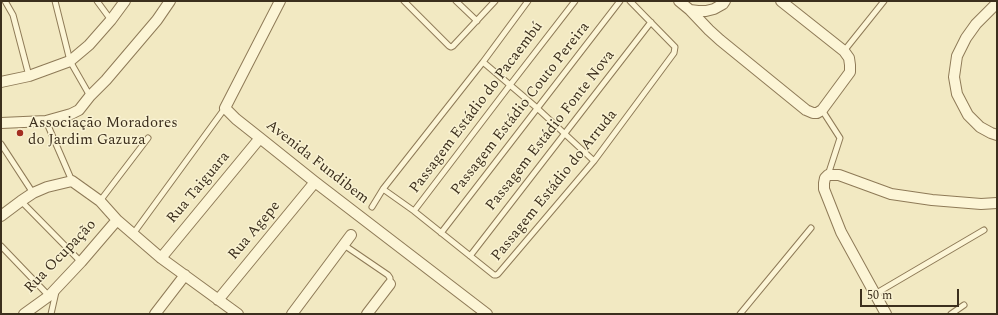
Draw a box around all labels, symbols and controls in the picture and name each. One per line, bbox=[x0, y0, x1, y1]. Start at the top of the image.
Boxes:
street label: Passagem Estádio do Pacaembú bbox=[406, 19, 548, 197]
street label: Passagem Estádio Couto Pereira bbox=[448, 19, 594, 199]
street label: Passagem Estádio Fonte Nova bbox=[483, 47, 619, 215]
street label: Passagem Estádio do Arruda bbox=[488, 107, 622, 265]
place label: Associação Moradores do Jardim Gazuza bbox=[28, 115, 178, 150]
street label: Avenida Fundibem bbox=[262, 117, 372, 209]
marker: Associação Moradores do Jardim Gazuza bbox=[15, 128, 25, 138]
street label: Rua Taiguara bbox=[164, 148, 234, 228]
street label: Rua Agepe bbox=[225, 198, 285, 264]
street label: Rua Ocupação bbox=[21, 216, 101, 298]
scale bar bbox=[862, 281, 961, 307]
text: 50 m bbox=[867, 286, 892, 305]

